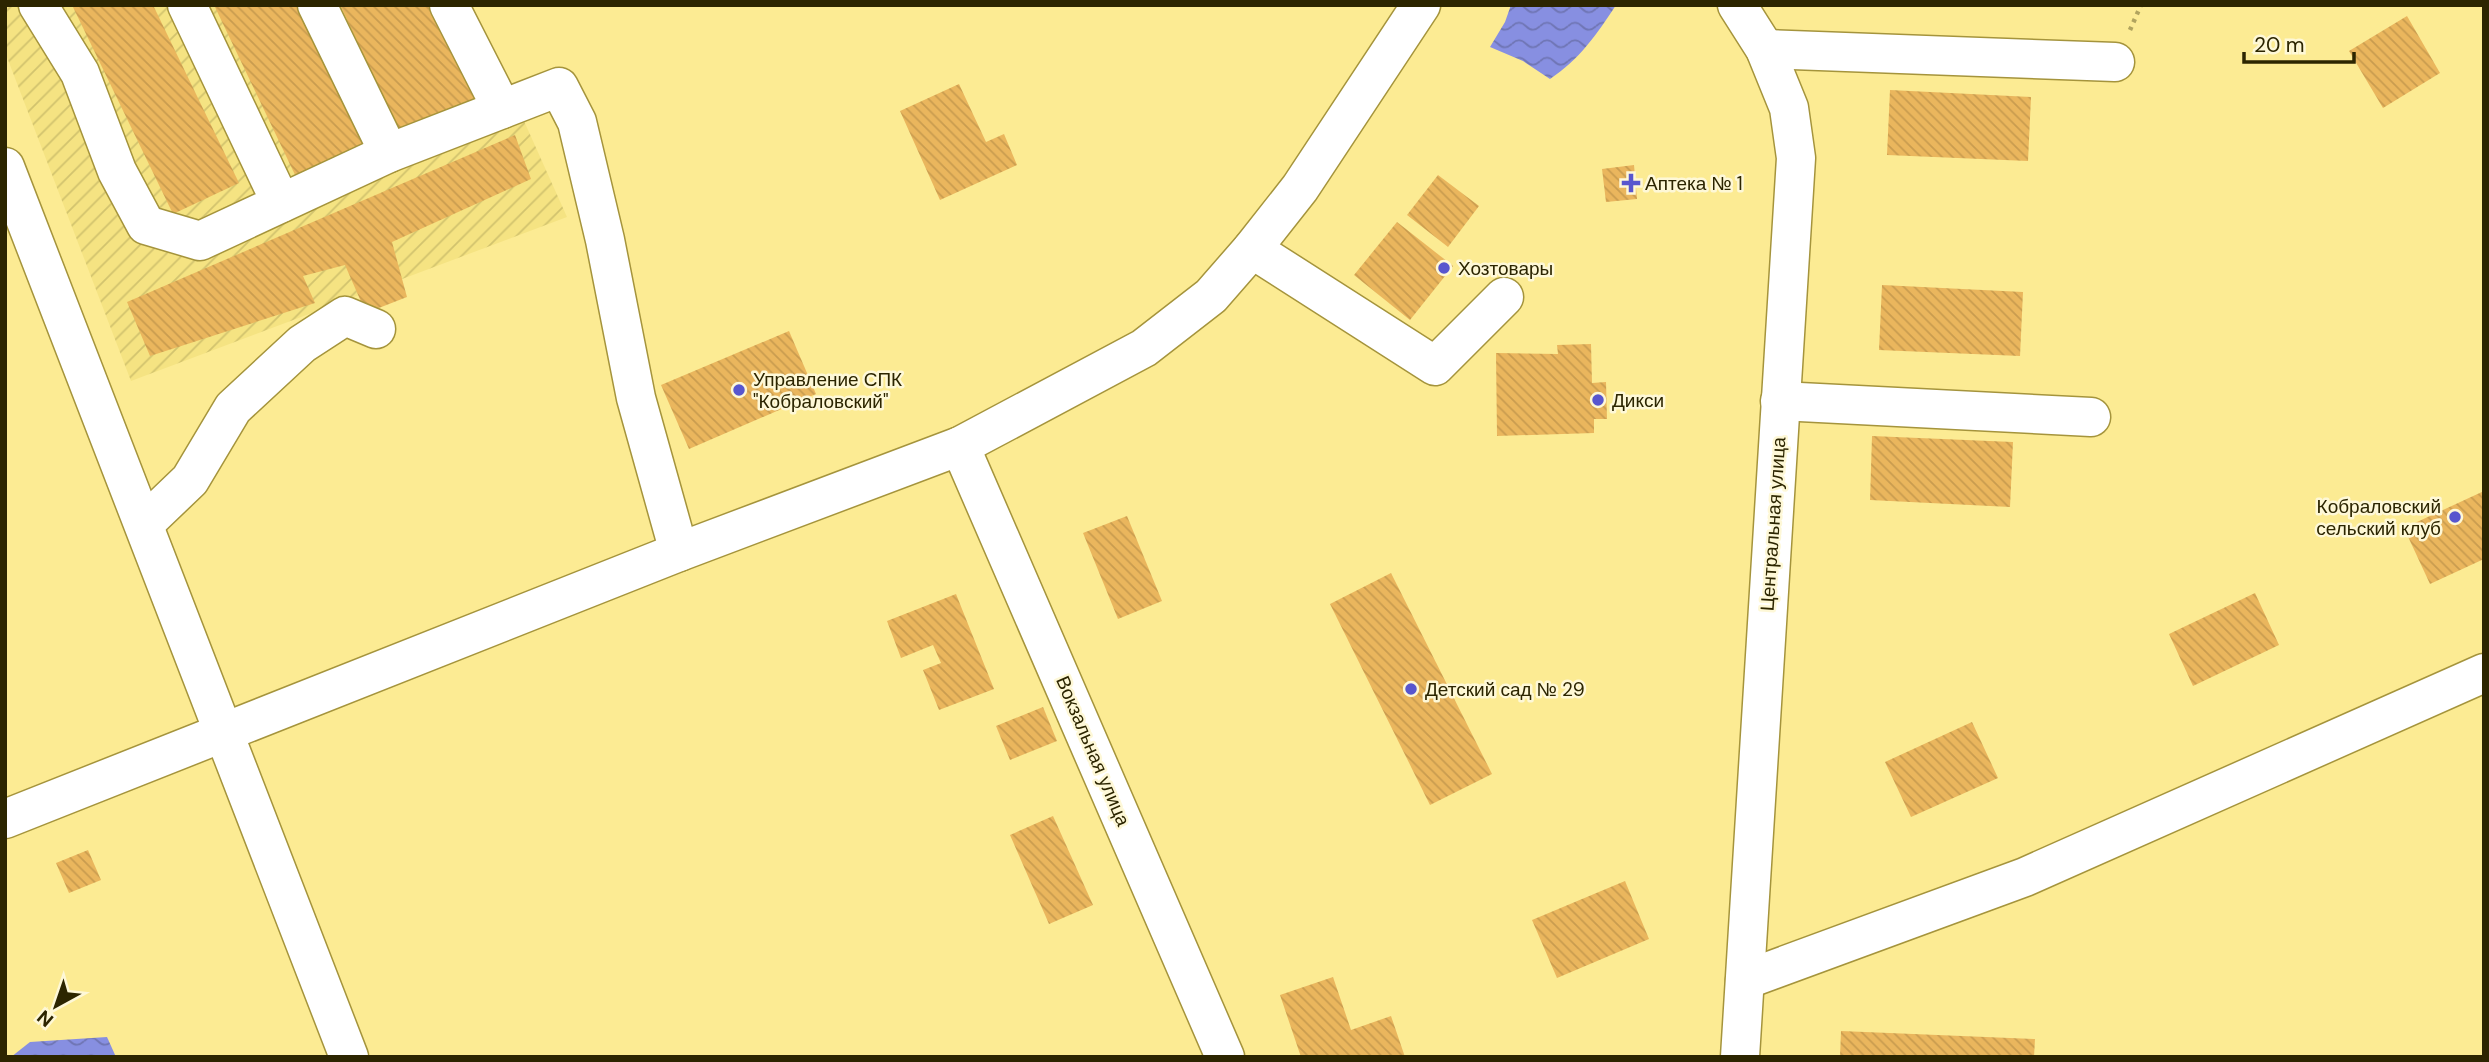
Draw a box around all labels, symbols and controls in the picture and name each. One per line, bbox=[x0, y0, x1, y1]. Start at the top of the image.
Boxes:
scale bar bbox=[2244, 21, 2354, 65]
text: 20 m bbox=[2254, 31, 2305, 59]
place label: Аптека № 1 bbox=[1645, 171, 1743, 196]
marker: Аптека № 1 bbox=[1623, 175, 1639, 191]
place label: Хозтовары bbox=[1458, 256, 1553, 281]
marker: Хозтовары bbox=[1436, 260, 1452, 276]
place label: Управление СПК "Кобраловский" bbox=[753, 367, 902, 414]
marker: Управление СПК "Кобраловский" bbox=[731, 382, 747, 398]
place label: Дикси bbox=[1612, 388, 1664, 413]
marker: Дикси bbox=[1590, 392, 1606, 408]
street label: Центральная улица bbox=[1754, 436, 1792, 612]
place label: Кобраловский сельский клуб bbox=[2316, 494, 2441, 541]
marker: Кобраловский сельский клуб bbox=[2447, 509, 2463, 525]
street label: Вокзальная улица bbox=[1050, 672, 1136, 830]
place label: Детский сад № 29 bbox=[1425, 677, 1585, 702]
marker: Детский сад № 29 bbox=[1403, 681, 1419, 697]
north arrow bbox=[21, 971, 91, 1041]
text: N bbox=[32, 1005, 59, 1033]

